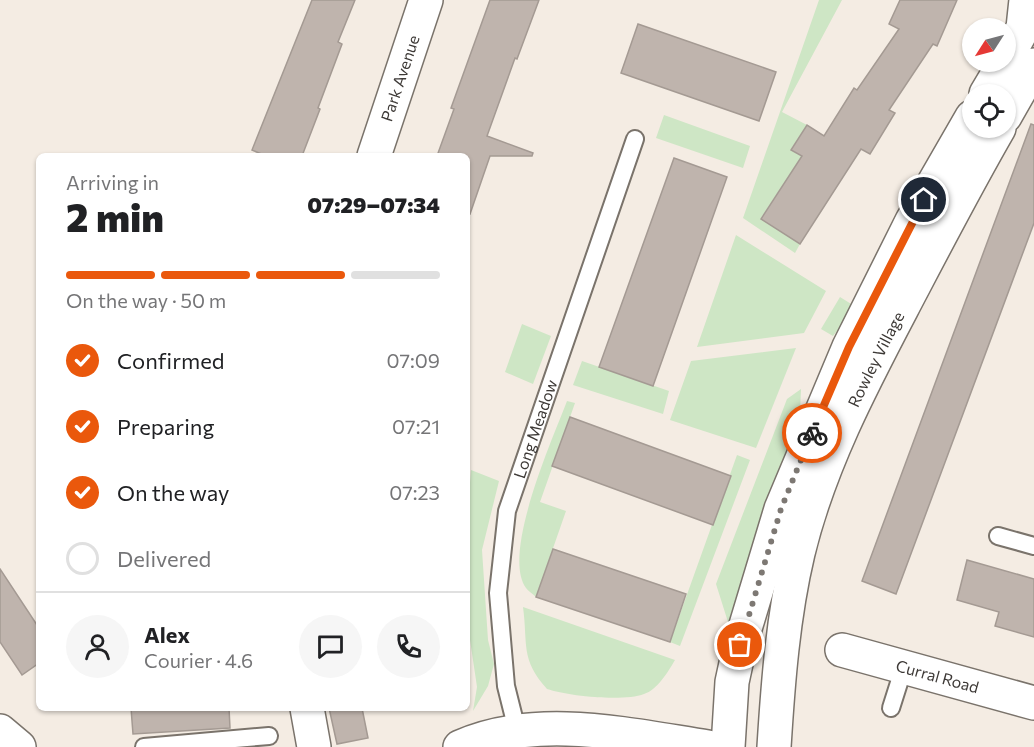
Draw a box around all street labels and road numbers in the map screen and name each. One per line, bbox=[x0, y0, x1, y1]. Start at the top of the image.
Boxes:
street label: Park Avenue bbox=[376, 32, 423, 124]
street label: Rowley Village bbox=[843, 308, 908, 410]
street label: Long Meadow bbox=[509, 377, 561, 481]
street label: Curral Road bbox=[894, 655, 981, 696]

